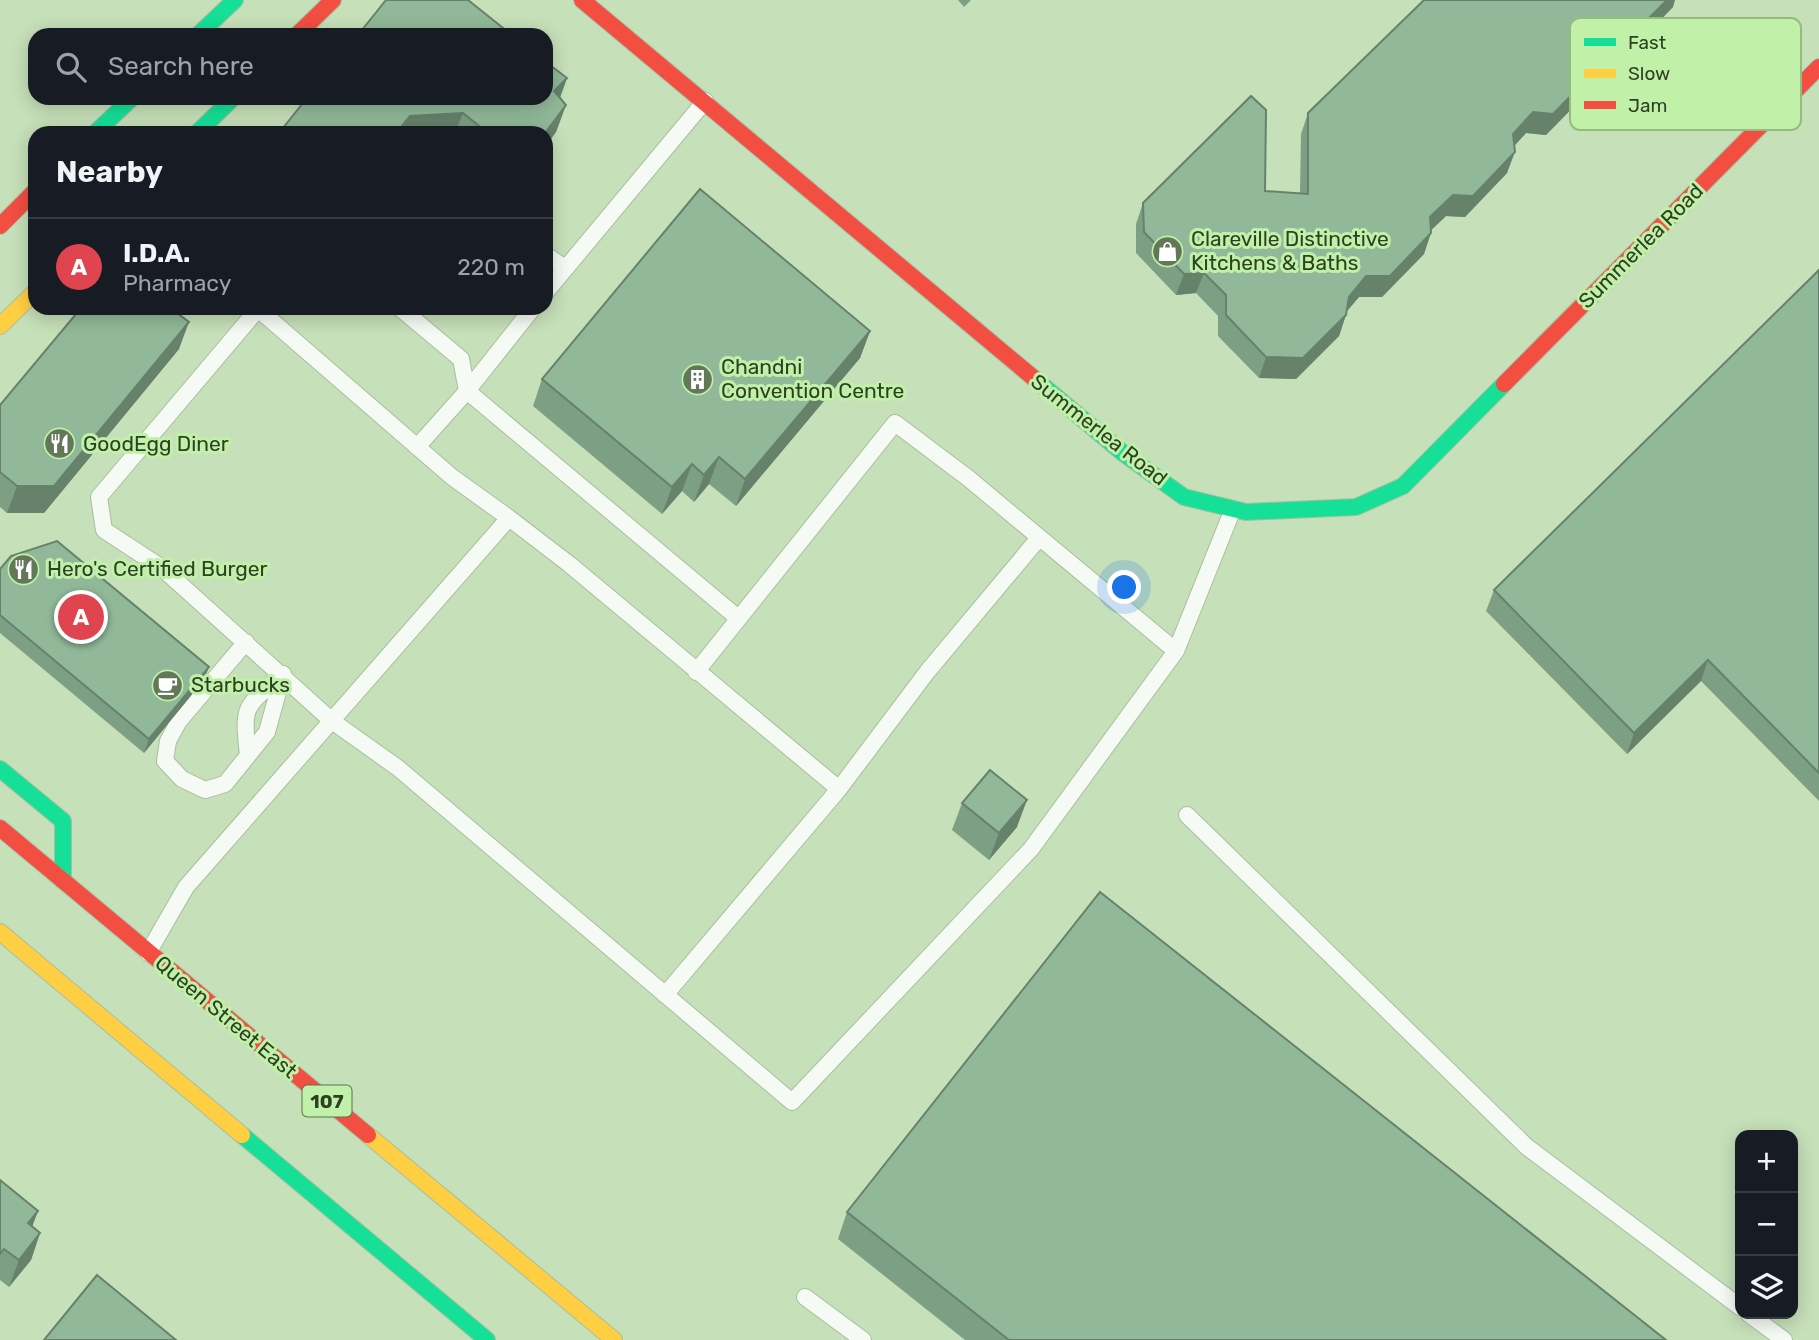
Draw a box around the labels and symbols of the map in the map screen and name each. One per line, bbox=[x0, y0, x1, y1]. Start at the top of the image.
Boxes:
legend bbox=[1570, 18, 1801, 130]
text: Fast bbox=[1628, 31, 1667, 54]
text: Slow bbox=[1628, 62, 1670, 85]
text: Jam bbox=[1628, 94, 1667, 117]
street label: Summerlea Road bbox=[1573, 178, 1708, 313]
place label: Clareville Distinctive Kitchens & Baths bbox=[1191, 226, 1389, 275]
shop icon: Clareville Distinctive Kitchens & Baths bbox=[1151, 234, 1185, 268]
place label: Chandni Convention Centre bbox=[721, 354, 904, 403]
building icon: Chandni Convention Centre bbox=[681, 362, 715, 396]
street label: Summerlea Road bbox=[1026, 369, 1172, 491]
restaurant icon: GoodEgg Diner bbox=[43, 427, 77, 461]
place label: GoodEgg Diner bbox=[83, 431, 229, 456]
restaurant icon: Hero's Certified Burger bbox=[7, 552, 41, 586]
place label: Hero's Certified Burger bbox=[47, 556, 268, 581]
your location bbox=[1107, 570, 1141, 604]
pin: A bbox=[58, 591, 104, 643]
cafe icon: Starbucks bbox=[151, 668, 185, 702]
place label: Starbucks bbox=[191, 672, 290, 697]
street label: Queen Street East bbox=[150, 950, 302, 1083]
road number: 107 bbox=[302, 1086, 352, 1116]

